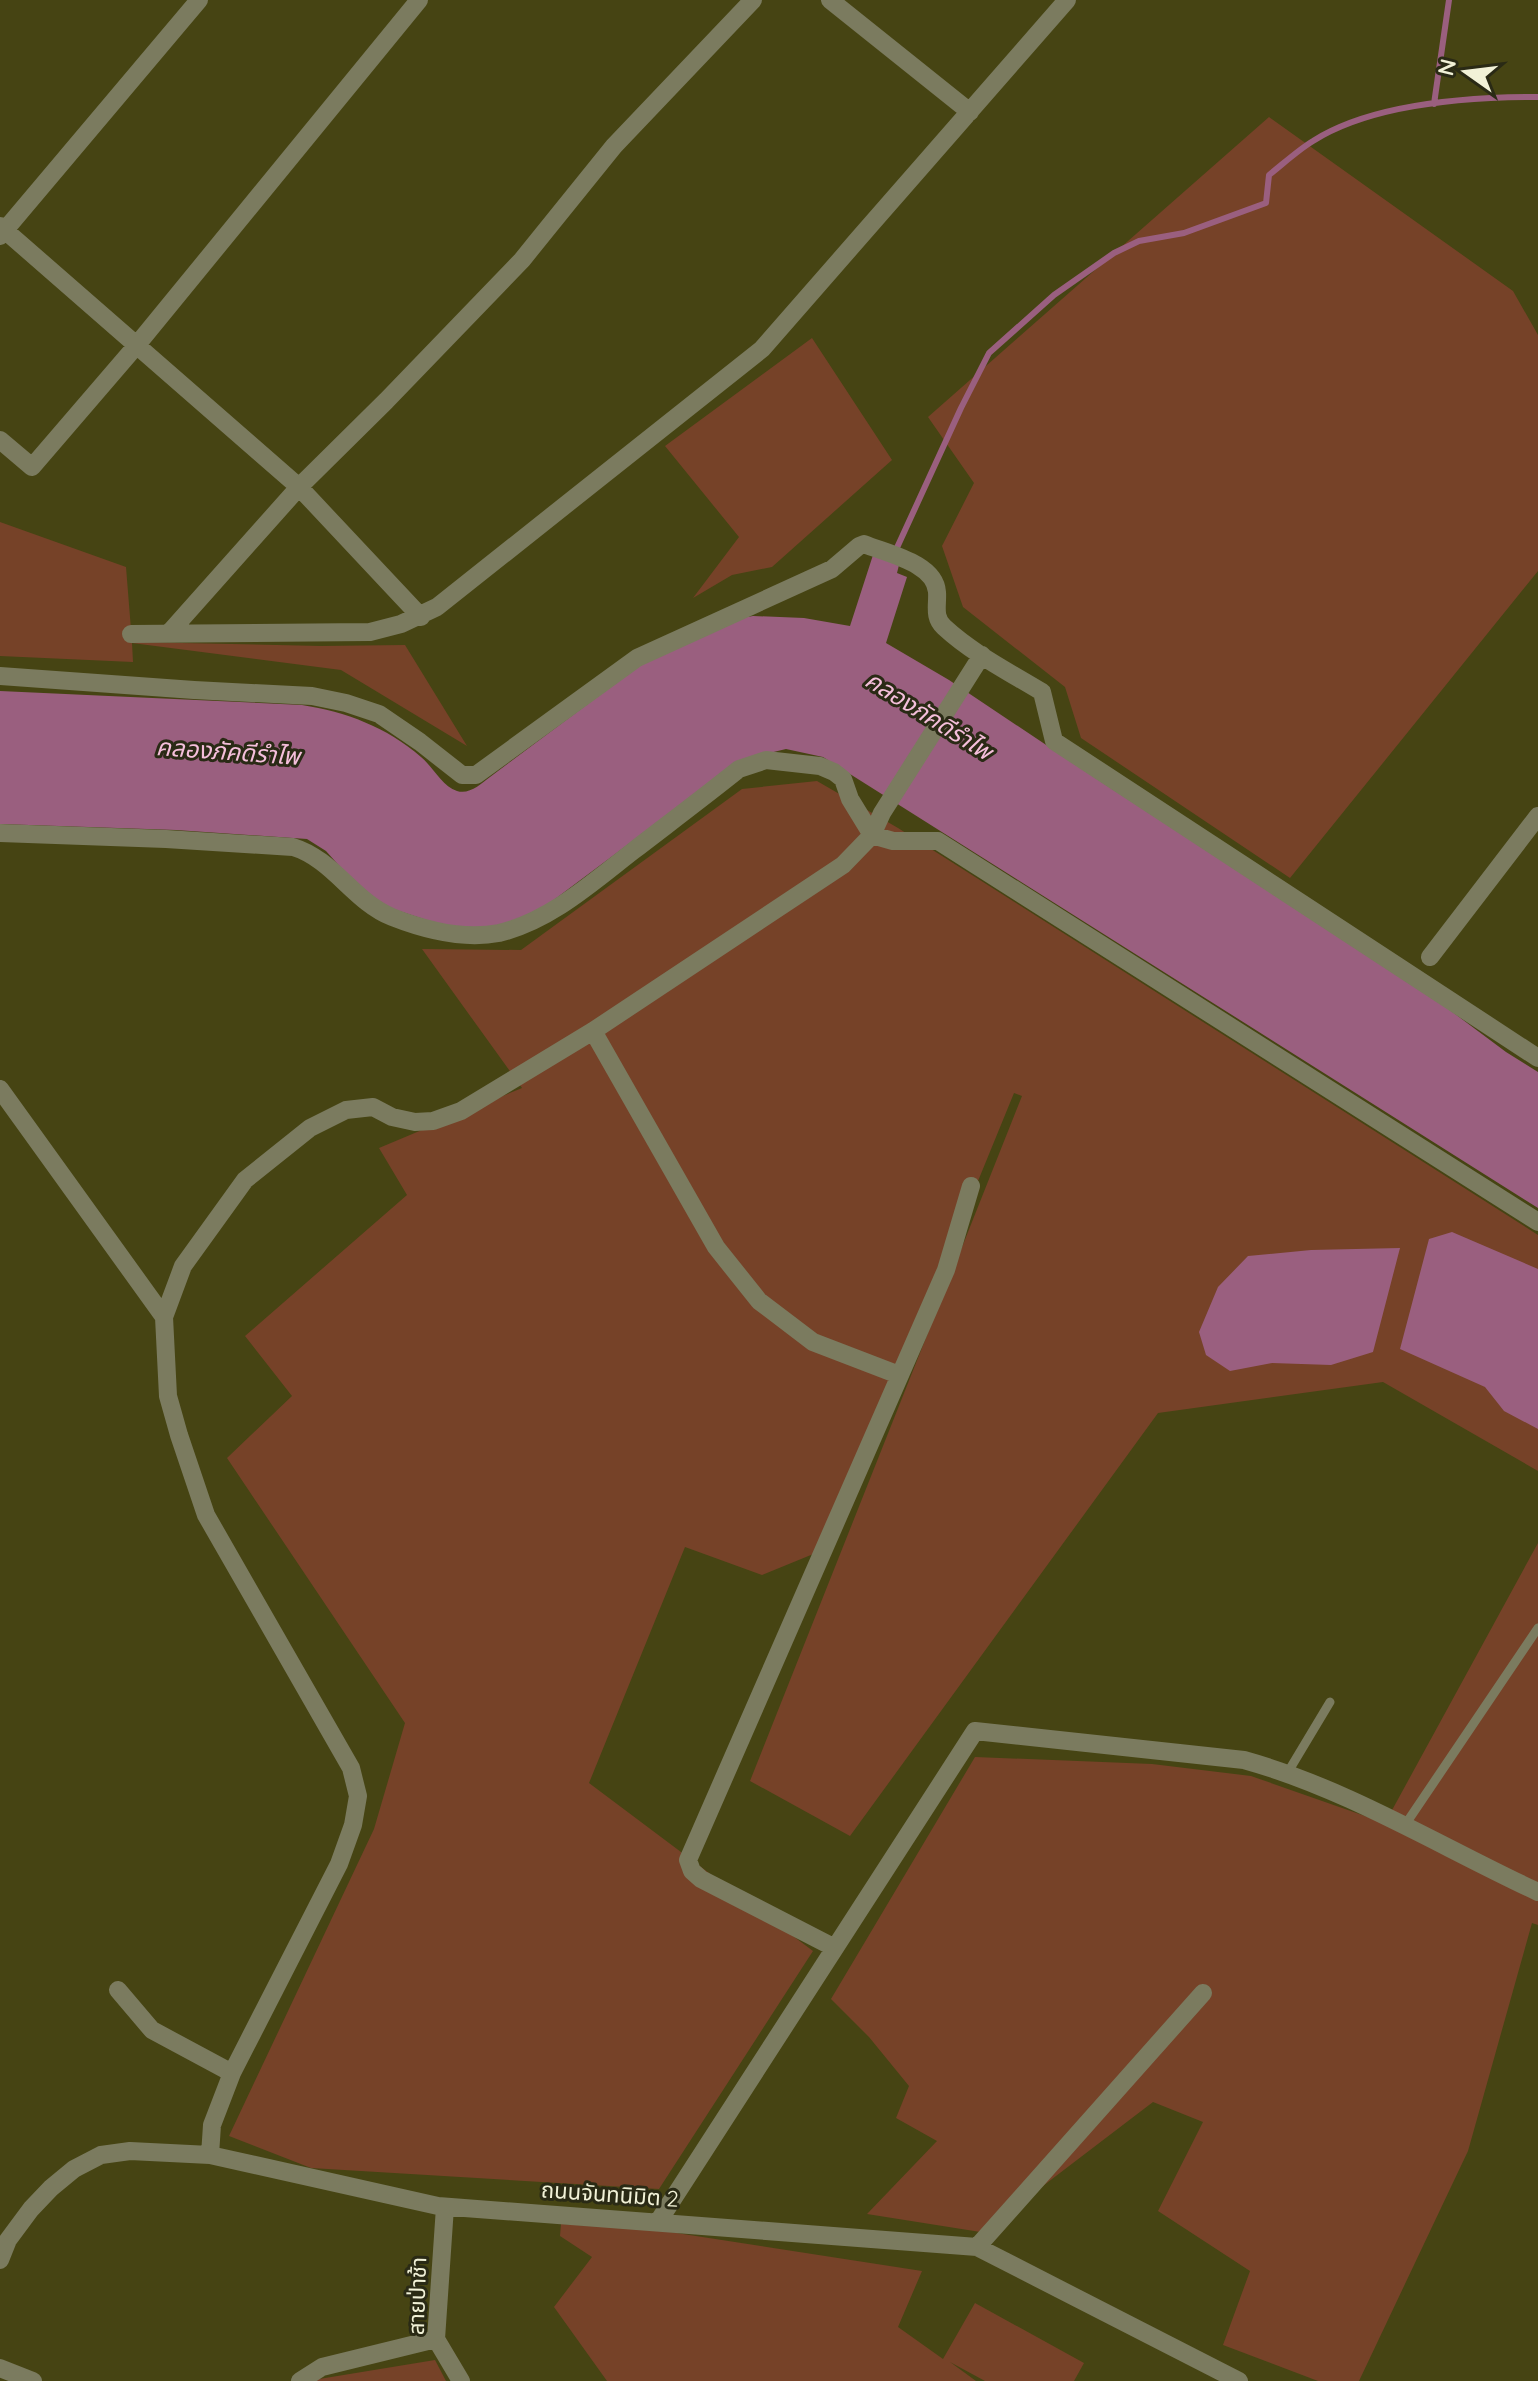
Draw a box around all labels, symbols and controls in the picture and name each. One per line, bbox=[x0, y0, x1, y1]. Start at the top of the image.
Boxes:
north arrow bbox=[1426, 32, 1506, 112]
text: N bbox=[1431, 56, 1462, 78]
water label: คลองภัคดีรำไพ bbox=[860, 664, 1000, 767]
water label: คลองภัคดีรำไพ bbox=[155, 731, 303, 771]
street label: ถนนจันทนิมิต 2 bbox=[540, 2175, 680, 2213]
street label: สายป่าช้า bbox=[402, 2257, 432, 2335]

